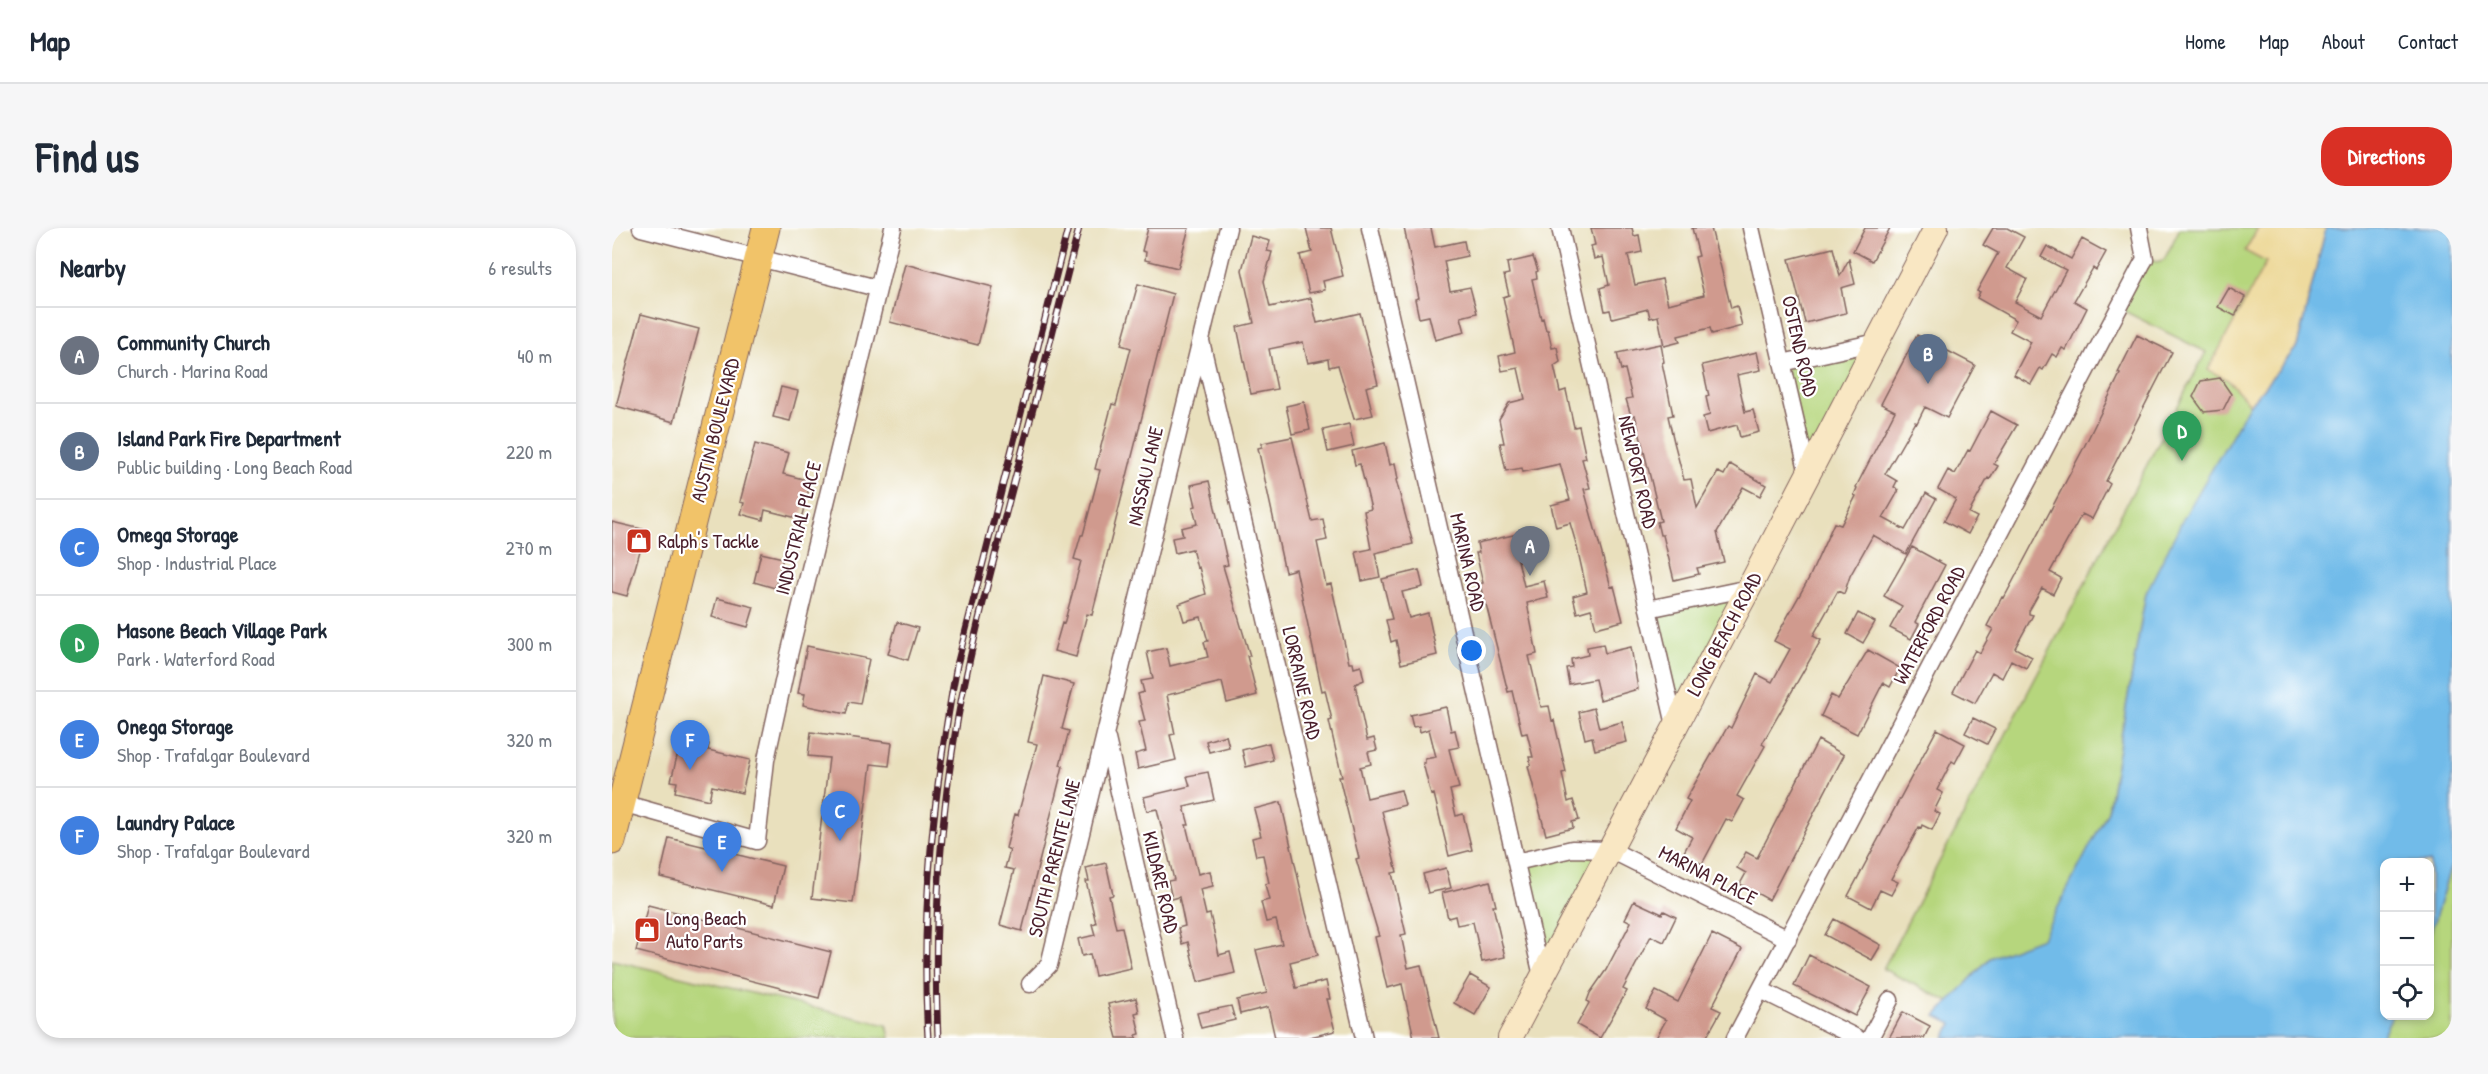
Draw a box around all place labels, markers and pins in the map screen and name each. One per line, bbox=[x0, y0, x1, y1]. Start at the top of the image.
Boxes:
pin: B bbox=[1908, 334, 1948, 384]
pin: D bbox=[2162, 412, 2202, 461]
shop icon: Ralph's Tackle bbox=[624, 526, 654, 556]
pin: A bbox=[1510, 526, 1550, 576]
place label: Ralph's Tackle bbox=[658, 527, 759, 554]
pin: F bbox=[670, 720, 710, 770]
pin: C bbox=[820, 792, 860, 841]
pin: E bbox=[702, 822, 742, 872]
place label: Long Beach Auto Parts bbox=[666, 904, 746, 954]
shop icon: Long Beach Auto Parts bbox=[632, 915, 662, 945]

